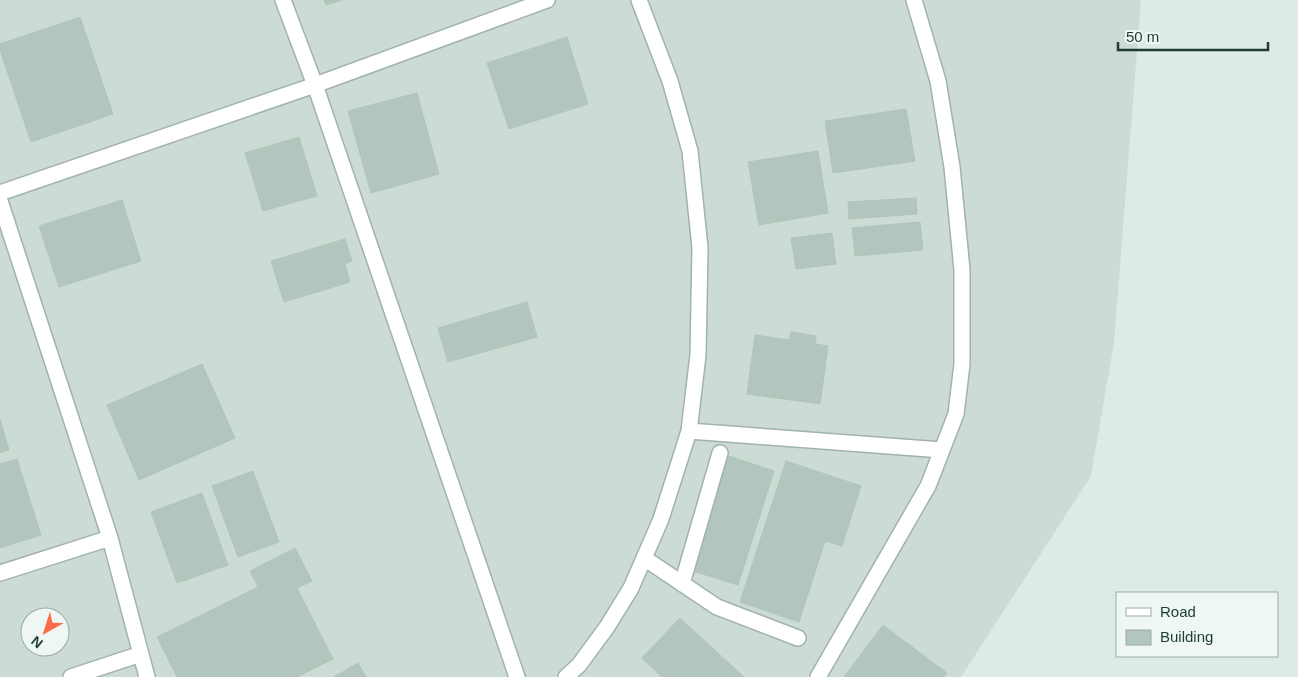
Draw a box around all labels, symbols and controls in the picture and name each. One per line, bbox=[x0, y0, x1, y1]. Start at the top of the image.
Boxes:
scale bar bbox=[1118, 20, 1268, 52]
text: 50 m bbox=[1126, 28, 1159, 45]
legend bbox=[1116, 592, 1278, 657]
text: Road bbox=[1160, 603, 1196, 620]
north arrow bbox=[20, 607, 70, 657]
text: Building bbox=[1160, 628, 1213, 645]
text: N bbox=[28, 633, 46, 652]

